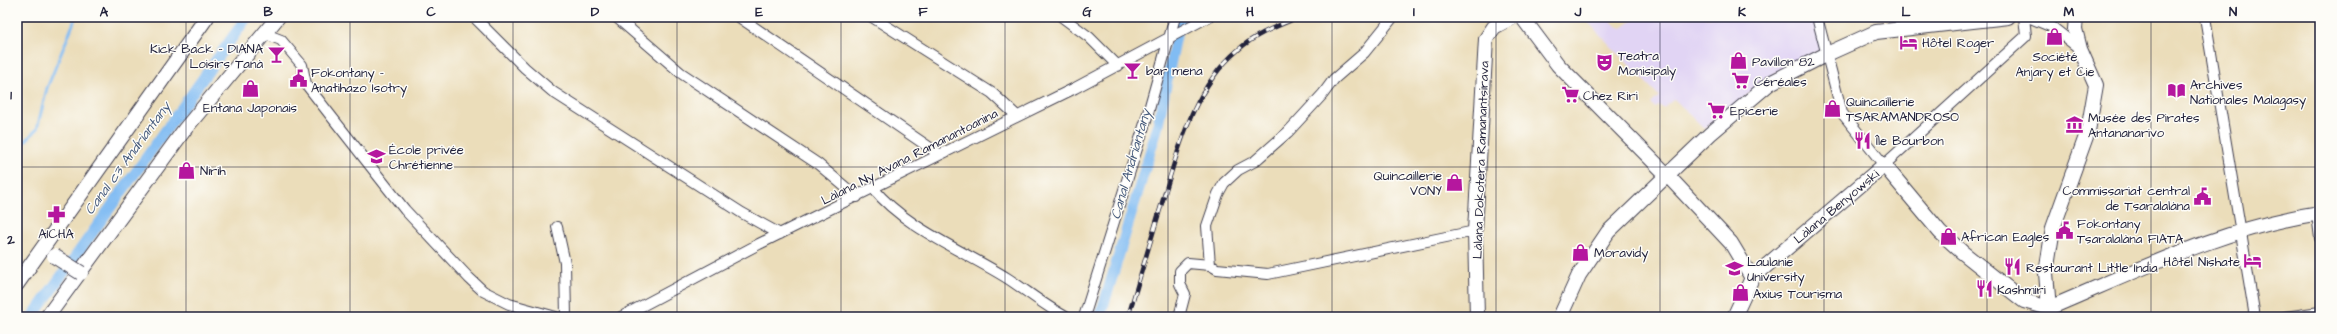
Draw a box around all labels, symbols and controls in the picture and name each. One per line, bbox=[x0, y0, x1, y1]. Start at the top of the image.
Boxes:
text: A bbox=[100, 3, 109, 21]
text: B bbox=[263, 3, 273, 21]
text: C bbox=[426, 3, 436, 21]
text: D bbox=[591, 3, 600, 21]
text: E bbox=[755, 3, 763, 21]
text: F bbox=[918, 3, 928, 21]
text: G bbox=[1082, 3, 1092, 21]
text: H bbox=[1246, 3, 1254, 21]
text: I bbox=[1413, 3, 1415, 21]
text: J bbox=[1574, 3, 1582, 21]
text: K bbox=[1738, 3, 1746, 21]
text: L bbox=[1901, 3, 1911, 21]
text: M bbox=[2064, 3, 2075, 21]
text: N bbox=[2229, 3, 2237, 21]
shop icon: Société Anjary et Cie bbox=[2045, 27, 2065, 47]
hotel icon: Hôtel Roger bbox=[1899, 32, 1919, 52]
place label: Hôtel Roger bbox=[1922, 34, 1994, 53]
place label: Kick Back - DIANA Loisirs Tanà bbox=[150, 40, 264, 73]
bar icon: Kick Back - DIANA Loisirs Tanà bbox=[266, 45, 286, 65]
place label: Teatra Monisipaly bbox=[1618, 47, 1676, 81]
place label: Société Anjary et Cie bbox=[2016, 48, 2094, 82]
shop icon: Pavillon 82 bbox=[1729, 51, 1749, 71]
theatre icon: Teatra Monisipaly bbox=[1595, 52, 1615, 72]
place label: Pavillon 82 bbox=[1752, 53, 1815, 71]
bar icon: bar mena bbox=[1123, 60, 1143, 80]
street label: Làlana Dokotera Ramanantsirava bbox=[1469, 60, 1493, 259]
place label: bar mena bbox=[1146, 62, 1203, 80]
place label: Fokontany - Anatihazo Isotry bbox=[311, 64, 407, 98]
public building icon: Fokontany - Anatihazo Isotry bbox=[288, 69, 308, 89]
supermarket icon: Céréales bbox=[1731, 71, 1751, 91]
place label: Céréales bbox=[1754, 73, 1807, 91]
place label: Archives Nationales Malagasy bbox=[2190, 76, 2306, 110]
shop icon: Entana Japonais bbox=[240, 78, 260, 98]
library icon: Archives Nationales Malagasy bbox=[2167, 81, 2187, 101]
supermarket icon: Chez Riri bbox=[1560, 85, 1580, 105]
text: 1 bbox=[10, 86, 12, 104]
place label: Chez Riri bbox=[1583, 87, 1638, 105]
place label: Quincaillerie TSARAMANDROSO bbox=[1846, 93, 1959, 126]
water label: Canal c3 Andriantany bbox=[80, 97, 176, 219]
shop icon: Quincaillerie TSARAMANDROSO bbox=[1823, 98, 1843, 118]
place label: Entana Japonais bbox=[203, 99, 297, 117]
supermarket icon: Epicerie bbox=[1707, 100, 1727, 120]
place label: Epicerie bbox=[1730, 102, 1778, 120]
street label: Làlana Ny Avana Ramanantoanina bbox=[818, 104, 1002, 210]
water label: Canal Andriantany bbox=[1106, 106, 1157, 222]
place label: Musée des Pirates Antananarivo bbox=[2088, 109, 2200, 142]
museum icon: Musée des Pirates Antananarivo bbox=[2065, 114, 2085, 134]
restaurant icon: Île Bourbon bbox=[1853, 130, 1873, 150]
place label: Île Bourbon bbox=[1875, 132, 1944, 150]
place label: École privée Chrétienne bbox=[389, 141, 464, 174]
school or university icon: École privée Chrétienne bbox=[366, 146, 386, 166]
shop icon: Nirih bbox=[177, 160, 197, 180]
place label: Nirih bbox=[200, 162, 226, 180]
street label: Làlana Benyowski bbox=[1790, 166, 1884, 249]
place label: Quincaillerie VONY bbox=[1374, 167, 1442, 200]
shop icon: Quincaillerie VONY bbox=[1445, 172, 1465, 192]
place label: Commissariat central de Tsaralalàna bbox=[2063, 182, 2190, 215]
public building icon: Commissariat central de Tsaralalàna bbox=[2193, 187, 2213, 207]
pharmacy icon: AICHA bbox=[46, 204, 66, 224]
place label: Fokontany Tsaralalàna FIATA bbox=[2077, 215, 2184, 248]
public building icon: Fokontany Tsaralalàna FIATA bbox=[2054, 220, 2074, 240]
place label: AICHA bbox=[38, 225, 75, 243]
shop icon: African Eagles bbox=[1938, 226, 1958, 246]
place label: African Eagles bbox=[1961, 228, 2050, 247]
text: 2 bbox=[6, 231, 15, 249]
shop icon: Moravidy bbox=[1571, 242, 1591, 262]
place label: Moravidy bbox=[1594, 244, 1648, 263]
hotel icon: Hôtel Nishate bbox=[2243, 251, 2263, 271]
place label: Laulanie University bbox=[1747, 253, 1805, 287]
place label: Hôtel Nishate bbox=[2163, 253, 2240, 271]
restaurant icon: Restaurant Little India bbox=[2003, 257, 2023, 277]
school or university icon: Laulanie University bbox=[1724, 258, 1744, 278]
place label: Restaurant Little India bbox=[2026, 259, 2158, 277]
restaurant icon: Kashmiri bbox=[1974, 279, 1994, 299]
place label: Kashmiri bbox=[1997, 281, 2046, 299]
shop icon: Axius Tourisma bbox=[1730, 283, 1750, 303]
place label: Axius Tourisma bbox=[1753, 285, 1843, 303]

